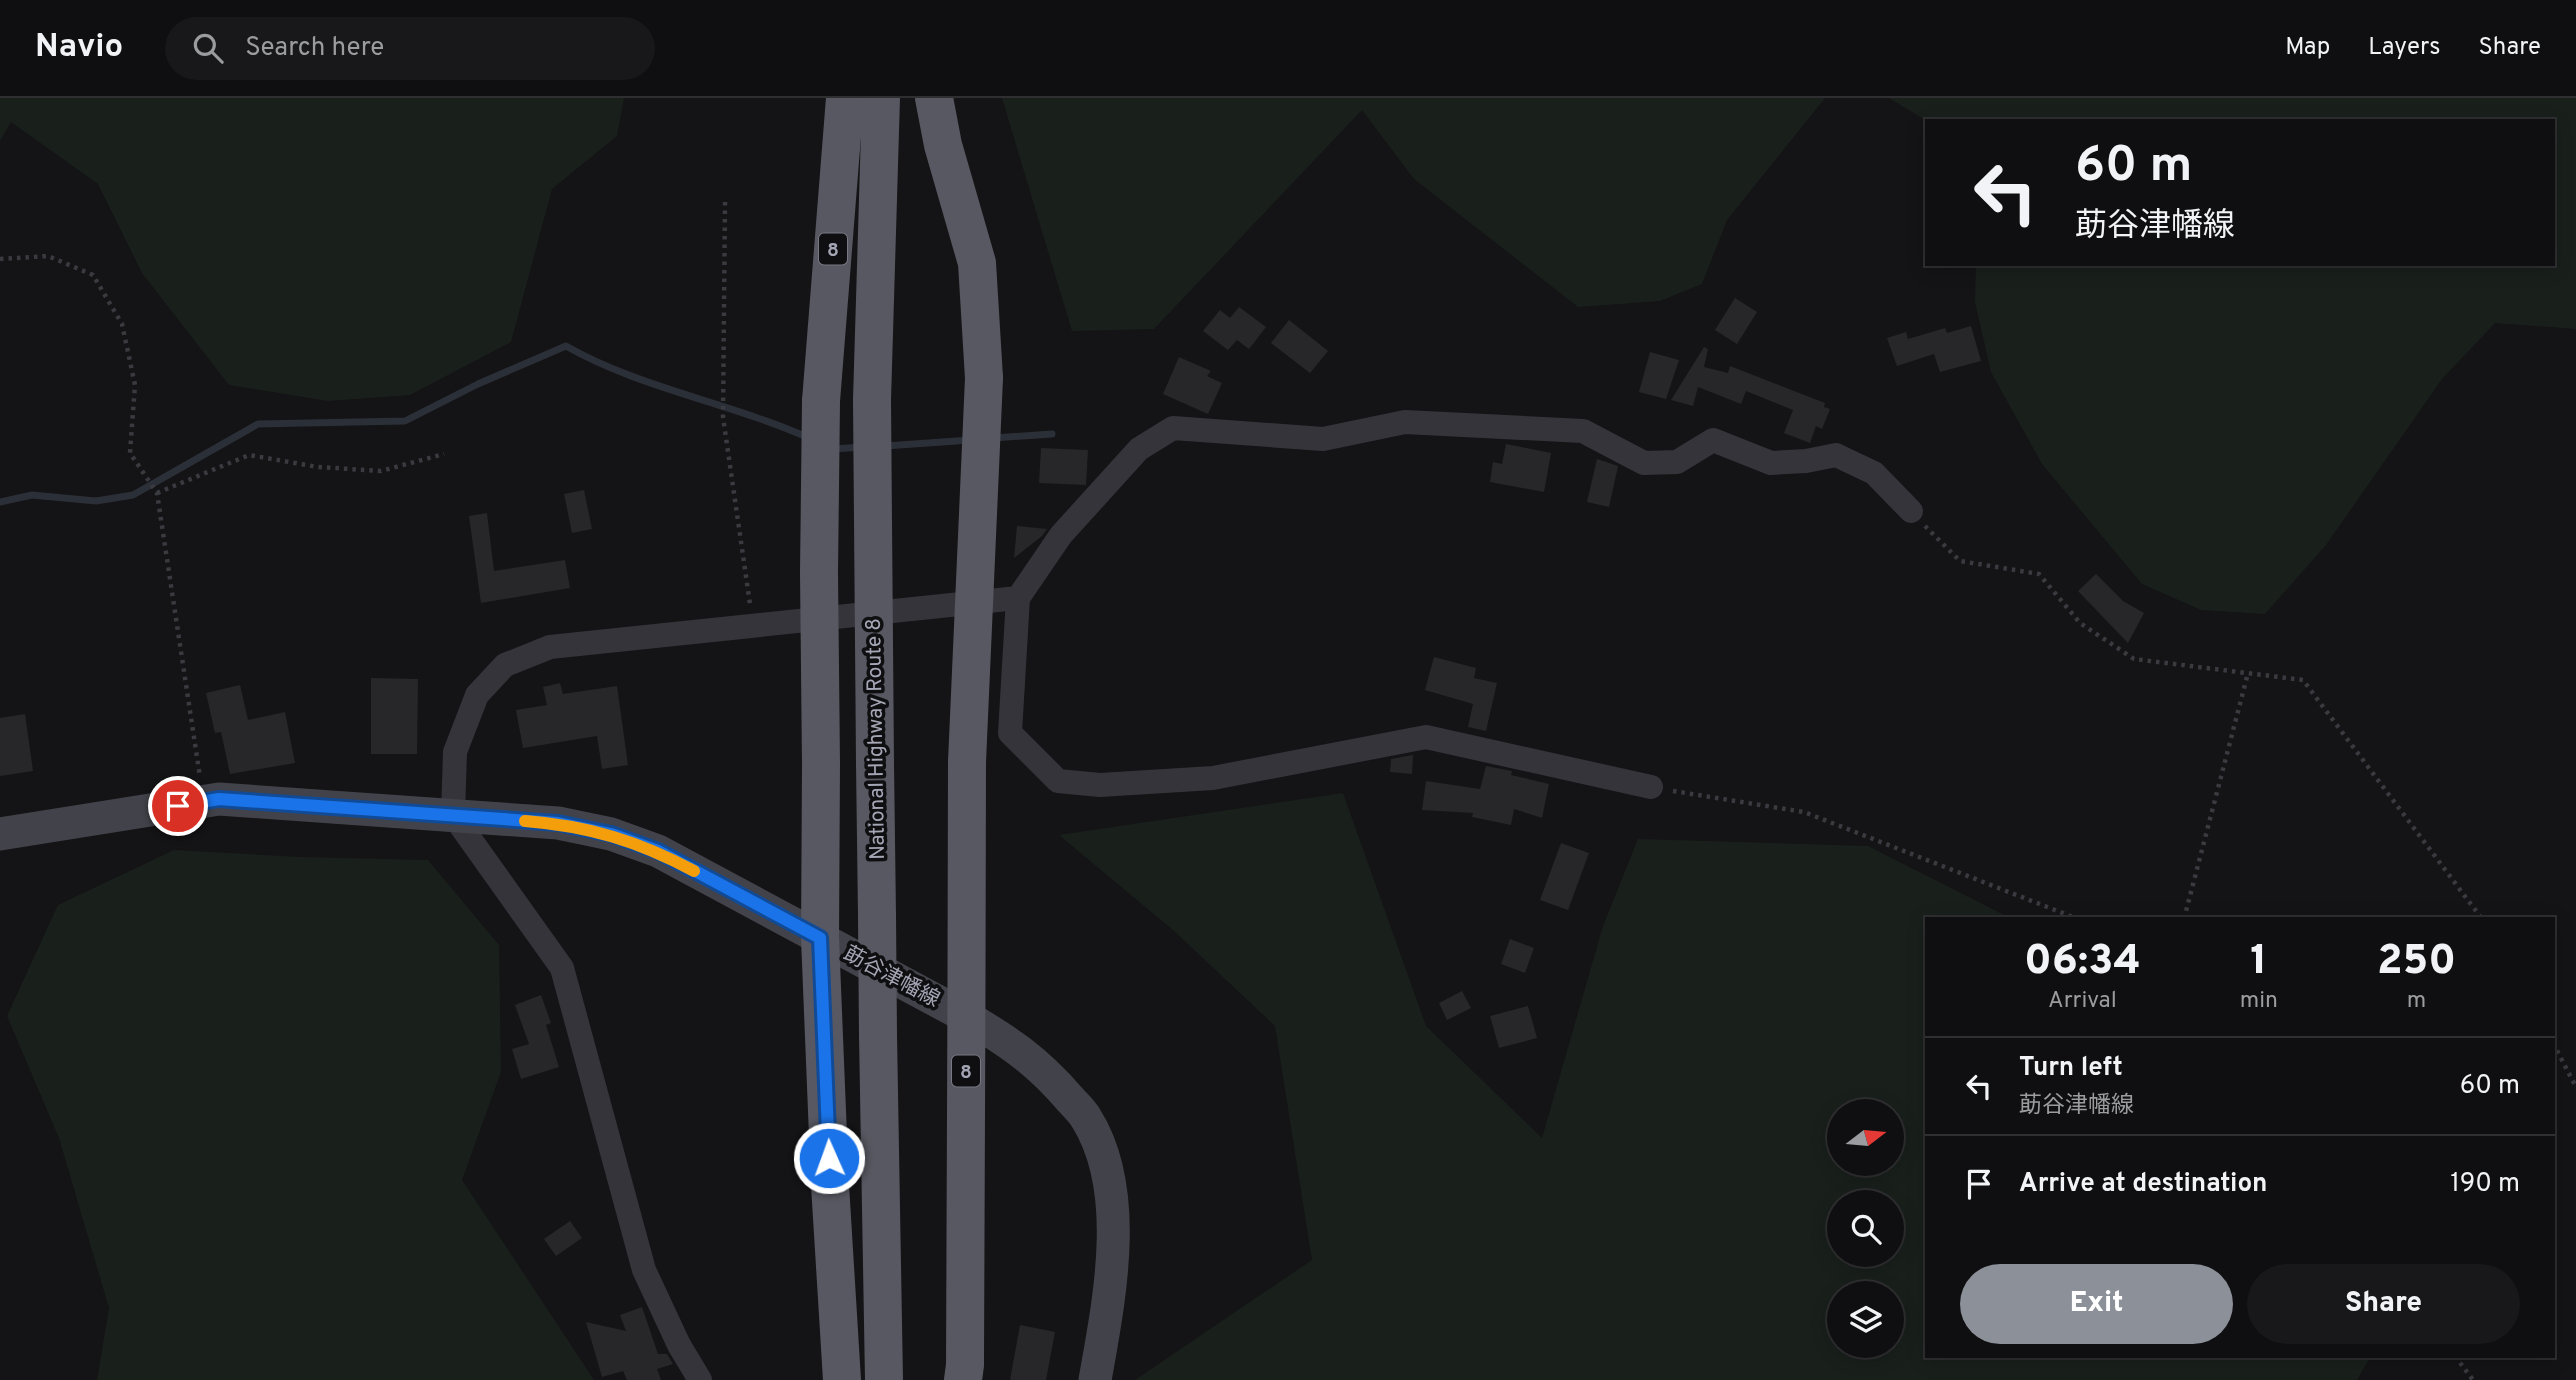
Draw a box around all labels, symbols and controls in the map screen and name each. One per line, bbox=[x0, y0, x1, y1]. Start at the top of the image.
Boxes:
search box bbox=[165, 17, 655, 80]
text: Navio bbox=[35, 27, 123, 69]
icon: search bbox=[189, 29, 227, 67]
text: Search here bbox=[245, 32, 384, 65]
text: Map bbox=[2285, 33, 2330, 63]
text: Layers bbox=[2368, 33, 2440, 63]
text: Share bbox=[2478, 33, 2541, 63]
text: 60 m bbox=[2075, 137, 2193, 199]
icon: left bbox=[1960, 147, 2051, 238]
text: 莇谷津幡線 bbox=[2075, 207, 2235, 247]
road number: 8 bbox=[819, 234, 847, 265]
street label: National Highway Route 8 bbox=[861, 618, 892, 860]
pin bbox=[148, 776, 208, 836]
icon: arrive bbox=[159, 787, 197, 825]
text: 06:34 bbox=[2024, 936, 2141, 989]
text: 1 bbox=[2250, 936, 2268, 989]
text: 250 bbox=[2377, 936, 2456, 989]
street label: 莇谷津幡線 bbox=[839, 941, 944, 1014]
text: Arrival bbox=[2048, 987, 2117, 1016]
text: min bbox=[2240, 987, 2278, 1016]
text: m bbox=[2407, 987, 2426, 1016]
text: Turn left bbox=[2019, 1052, 2123, 1085]
road number: 8 bbox=[952, 1056, 980, 1086]
icon: left bbox=[1960, 1067, 1998, 1105]
text: 60 m bbox=[2460, 1070, 2520, 1103]
text: 莇谷津幡線 bbox=[2019, 1092, 2134, 1121]
north arrow bbox=[1827, 1099, 1904, 1176]
map controls bbox=[1827, 1099, 1904, 1358]
position arrow bbox=[792, 1121, 866, 1195]
icon: arrive bbox=[1960, 1165, 1998, 1203]
text: Arrive at destination bbox=[2019, 1168, 2267, 1201]
text: 190 m bbox=[2450, 1168, 2520, 1201]
button: search bbox=[1827, 1190, 1904, 1267]
button: Exit bbox=[1960, 1264, 2233, 1344]
button: Share bbox=[2247, 1264, 2520, 1344]
button: layers bbox=[1827, 1281, 1904, 1358]

